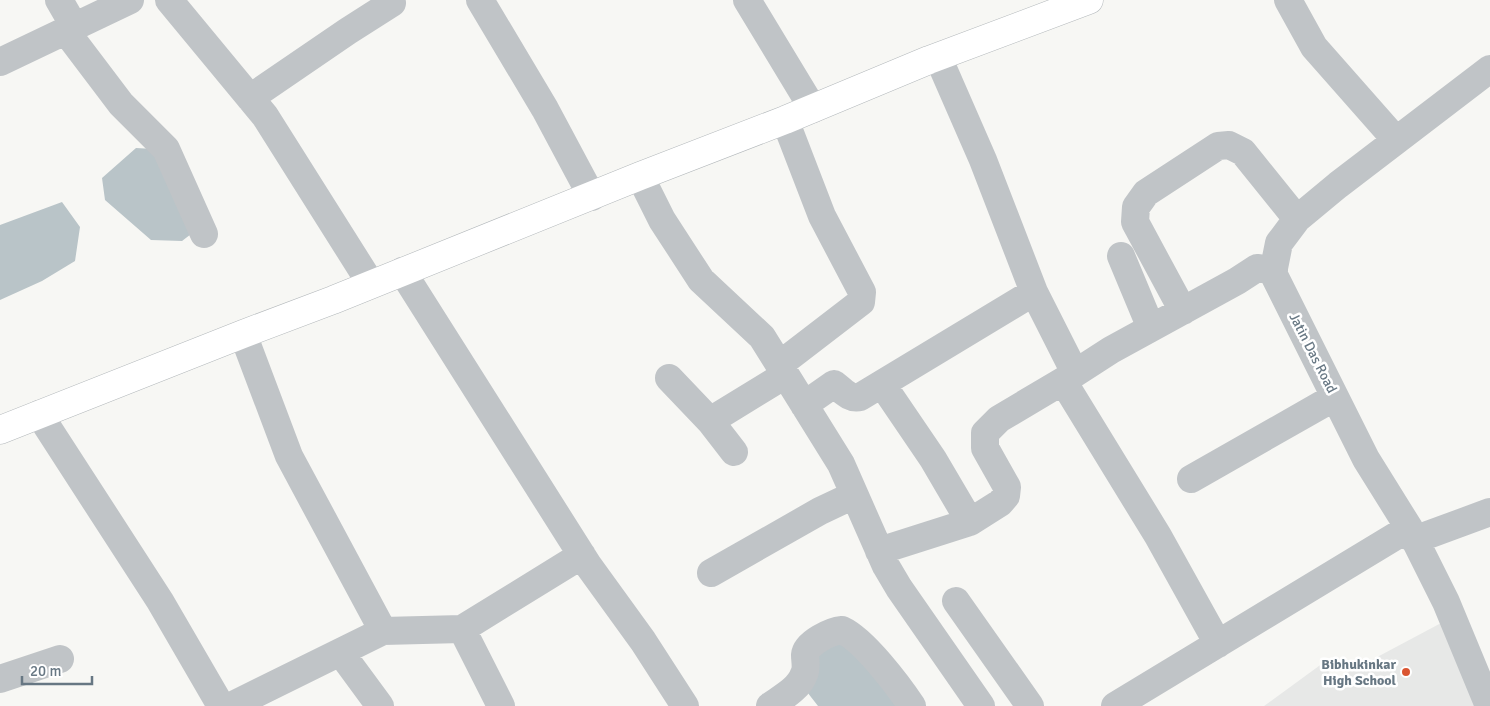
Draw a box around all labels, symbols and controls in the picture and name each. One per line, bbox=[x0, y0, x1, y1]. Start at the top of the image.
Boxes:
street label: Jatin Das Road bbox=[1286, 310, 1340, 396]
scale bar bbox=[22, 654, 92, 686]
place label: Bibhukinkar High School bbox=[1321, 656, 1397, 689]
text: 20 m bbox=[30, 662, 61, 680]
marker: Bibhukinkar High School bbox=[1400, 666, 1412, 678]

